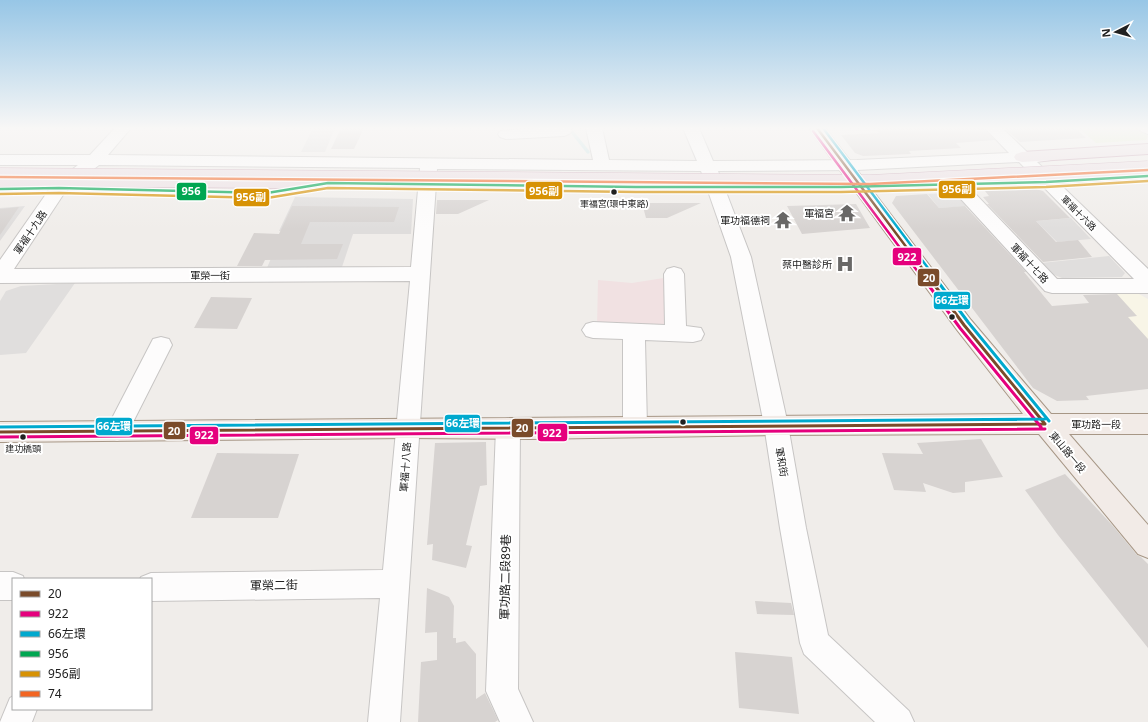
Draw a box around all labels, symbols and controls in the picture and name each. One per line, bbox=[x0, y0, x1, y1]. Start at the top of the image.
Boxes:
north arrow bbox=[1096, 12, 1136, 52]
text: N bbox=[1098, 28, 1113, 38]
line badge: 956副 bbox=[938, 180, 976, 199]
line badge: 956副 bbox=[525, 181, 563, 200]
text: 956副 bbox=[942, 181, 972, 196]
line badge: 956 bbox=[176, 182, 207, 201]
text: 956 bbox=[182, 183, 200, 198]
text: 956副 bbox=[529, 183, 559, 198]
marker: 軍福宮(環中東路) bbox=[609, 187, 619, 197]
line badge: 956副 bbox=[233, 188, 270, 207]
text: 956副 bbox=[236, 189, 266, 204]
street label: 軍福十六路 bbox=[1058, 192, 1100, 234]
place label: 軍福宮(環中東路) bbox=[580, 197, 648, 210]
temple icon: 軍福宮 bbox=[837, 203, 857, 223]
place label: 軍福宮 bbox=[804, 206, 834, 220]
street label: 軍福十九路 bbox=[10, 207, 50, 257]
temple icon: 軍功福德祠 bbox=[773, 210, 793, 230]
place label: 軍功福德祠 bbox=[720, 213, 770, 227]
street label: 軍福十七路 bbox=[1008, 240, 1052, 286]
line badge: 922 bbox=[892, 247, 922, 266]
text: 922 bbox=[898, 249, 916, 264]
hospital icon: 蔡中醫診所 bbox=[835, 254, 855, 274]
place label: 蔡中醫診所 bbox=[782, 257, 832, 271]
street label: 軍榮一街 bbox=[190, 268, 230, 282]
line badge: 20 bbox=[917, 268, 940, 287]
text: 20 bbox=[923, 270, 935, 285]
line badge: 66左環 bbox=[933, 291, 971, 310]
text: 66左環 bbox=[935, 292, 969, 307]
unlabelled marker bbox=[947, 312, 957, 322]
line badge: 66左環 bbox=[444, 414, 481, 433]
text: 66左環 bbox=[446, 415, 480, 430]
line badge: 66左環 bbox=[95, 417, 133, 436]
unlabelled marker bbox=[678, 417, 688, 427]
street label: 軍功路一段 bbox=[1071, 417, 1121, 431]
text: 66左環 bbox=[97, 418, 131, 433]
line badge: 20 bbox=[511, 418, 534, 438]
text: 20 bbox=[516, 420, 528, 435]
line badge: 20 bbox=[163, 421, 186, 440]
text: 20 bbox=[168, 423, 180, 438]
line badge: 922 bbox=[537, 423, 568, 442]
text: 922 bbox=[543, 425, 561, 440]
line badge: 922 bbox=[189, 426, 219, 445]
text: 922 bbox=[195, 427, 213, 442]
street label: 東山路一段 bbox=[1047, 428, 1089, 476]
marker: 建功橋頭 bbox=[18, 432, 28, 442]
place label: 建功橋頭 bbox=[5, 442, 42, 455]
street label: 軍福十八路 bbox=[396, 442, 414, 492]
street label: 軍和街 bbox=[773, 446, 791, 478]
street label: 軍功路二段89巷 bbox=[496, 534, 514, 620]
street label: 軍榮二街 bbox=[250, 576, 298, 594]
legend bbox=[12, 578, 152, 710]
text: 20 bbox=[48, 585, 62, 602]
text: 922 bbox=[48, 605, 69, 622]
text: 66左環 bbox=[48, 625, 86, 642]
text: 956 bbox=[48, 645, 69, 662]
text: 956副 bbox=[48, 665, 81, 682]
text: 74 bbox=[48, 685, 62, 702]

